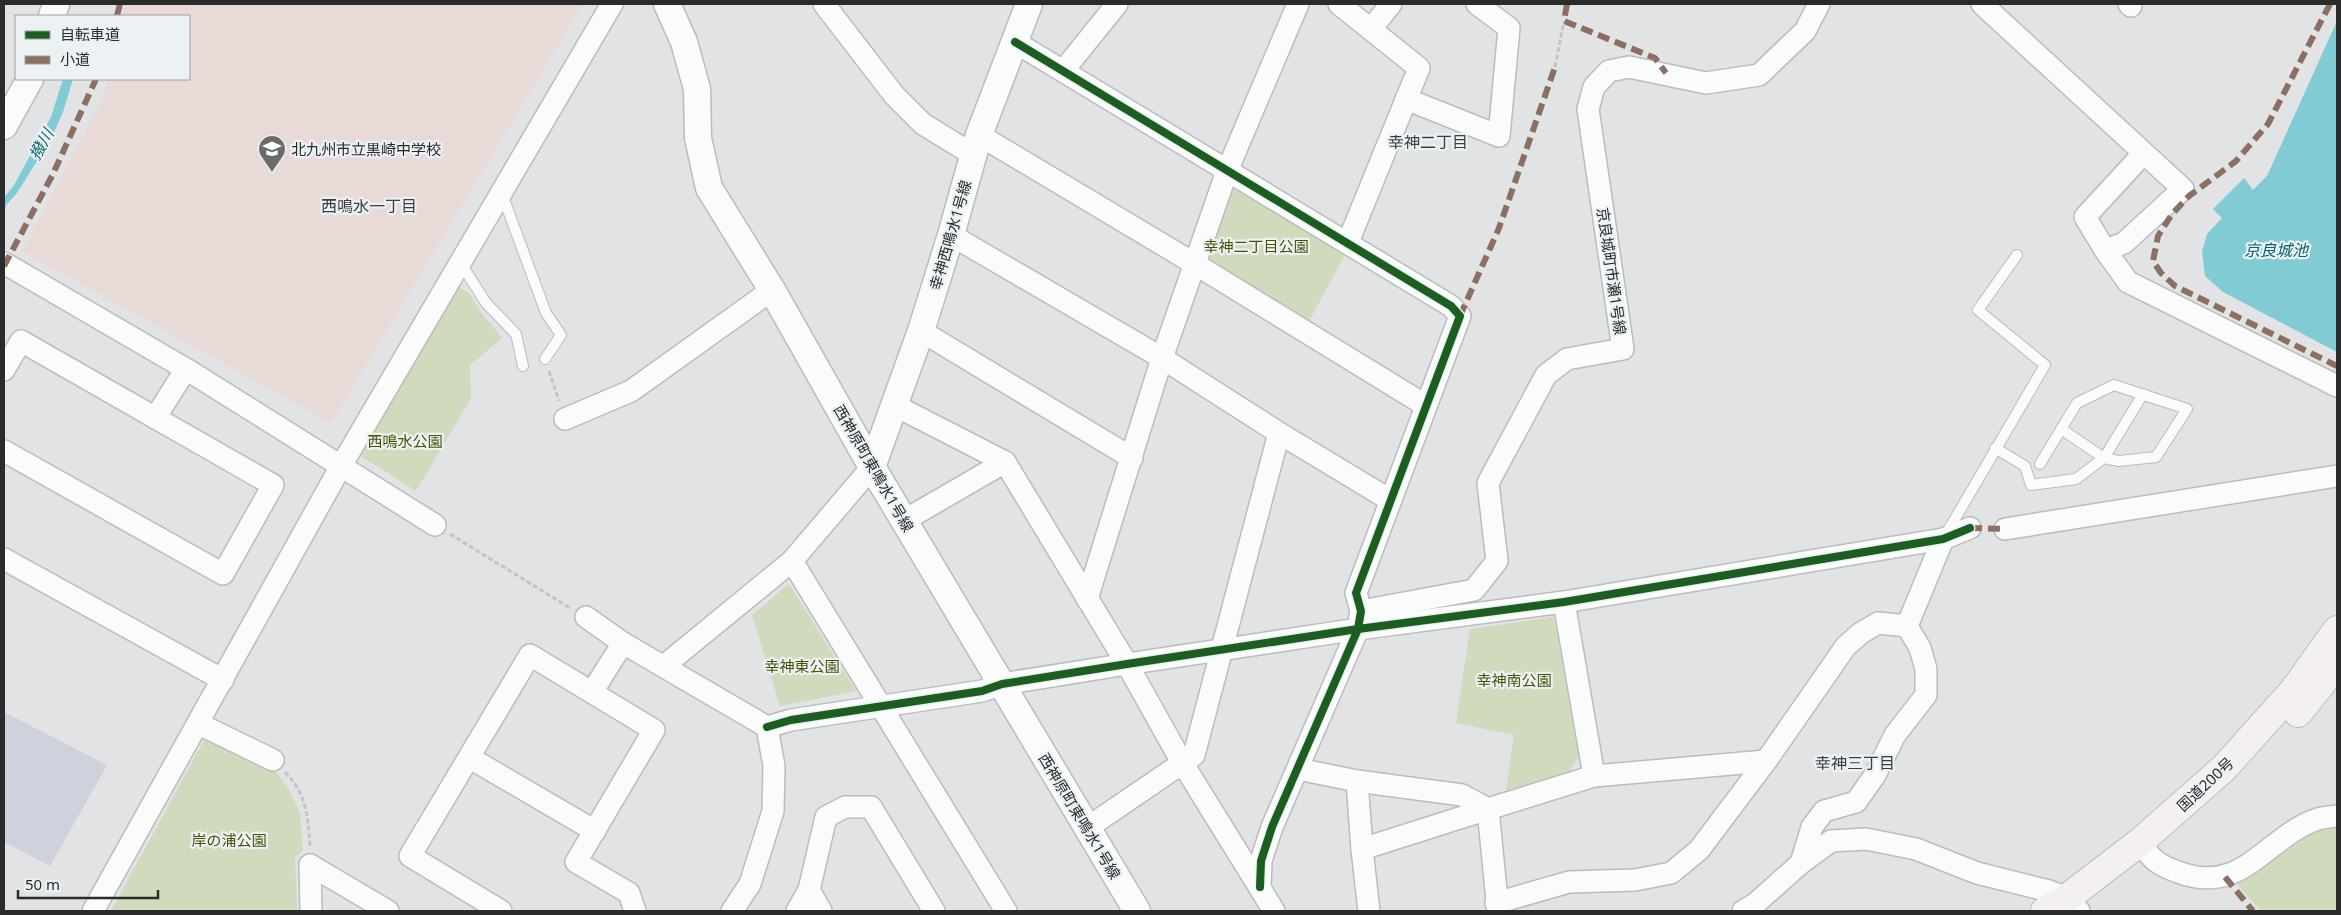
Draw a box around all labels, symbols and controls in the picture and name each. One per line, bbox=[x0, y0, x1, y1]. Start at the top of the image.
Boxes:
legend bbox=[15, 15, 190, 80]
text: 自転車道 bbox=[60, 24, 120, 44]
text: 小道 bbox=[60, 49, 90, 69]
water label: 撥川 bbox=[24, 123, 59, 163]
district label: 幸神二丁目 bbox=[1388, 131, 1468, 153]
school or university icon: 北九州市立黒崎中学校 bbox=[257, 134, 287, 173]
place label: 北九州市立黒崎中学校 bbox=[291, 139, 441, 159]
street label: 幸神西鳴水1号線 bbox=[925, 178, 975, 292]
district label: 西鳴水一丁目 bbox=[321, 195, 417, 217]
street label: 京良城町市瀬1号線 bbox=[1593, 206, 1631, 336]
park label: 幸神二丁目公園 bbox=[1203, 236, 1309, 256]
water label: 京良城池 bbox=[2244, 239, 2310, 261]
street label: 西神原町東鳴水1号線 bbox=[829, 401, 919, 535]
park label: 西鳴水公園 bbox=[367, 431, 443, 451]
park label: 幸神東公園 bbox=[764, 656, 840, 676]
park label: 幸神南公園 bbox=[1476, 670, 1552, 690]
street label: 西神原町東鳴水1号線 bbox=[1034, 749, 1126, 883]
district label: 幸神三丁目 bbox=[1815, 752, 1895, 774]
street label: 国道200号 bbox=[2172, 753, 2238, 815]
park label: 岸の浦公園 bbox=[191, 830, 267, 850]
scale bar bbox=[18, 868, 158, 900]
text: 50 m bbox=[25, 874, 60, 894]

